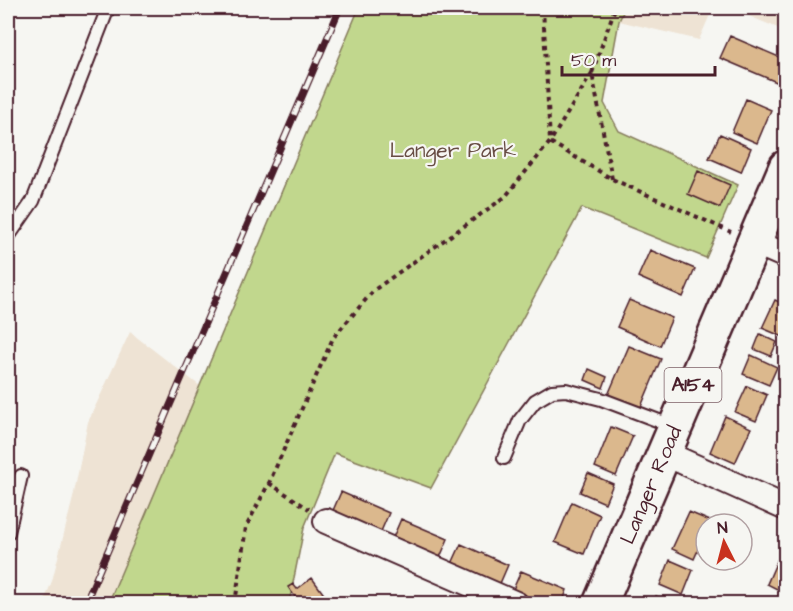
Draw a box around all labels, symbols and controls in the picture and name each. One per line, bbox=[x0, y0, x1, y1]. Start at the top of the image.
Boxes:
scale bar bbox=[562, 39, 715, 77]
text: 50 m bbox=[571, 48, 616, 73]
park label: Langer Park bbox=[390, 136, 516, 167]
road number: A154 bbox=[664, 368, 722, 402]
street label: Langer Road bbox=[613, 421, 691, 550]
north arrow bbox=[694, 512, 754, 572]
text: N bbox=[716, 517, 729, 540]

